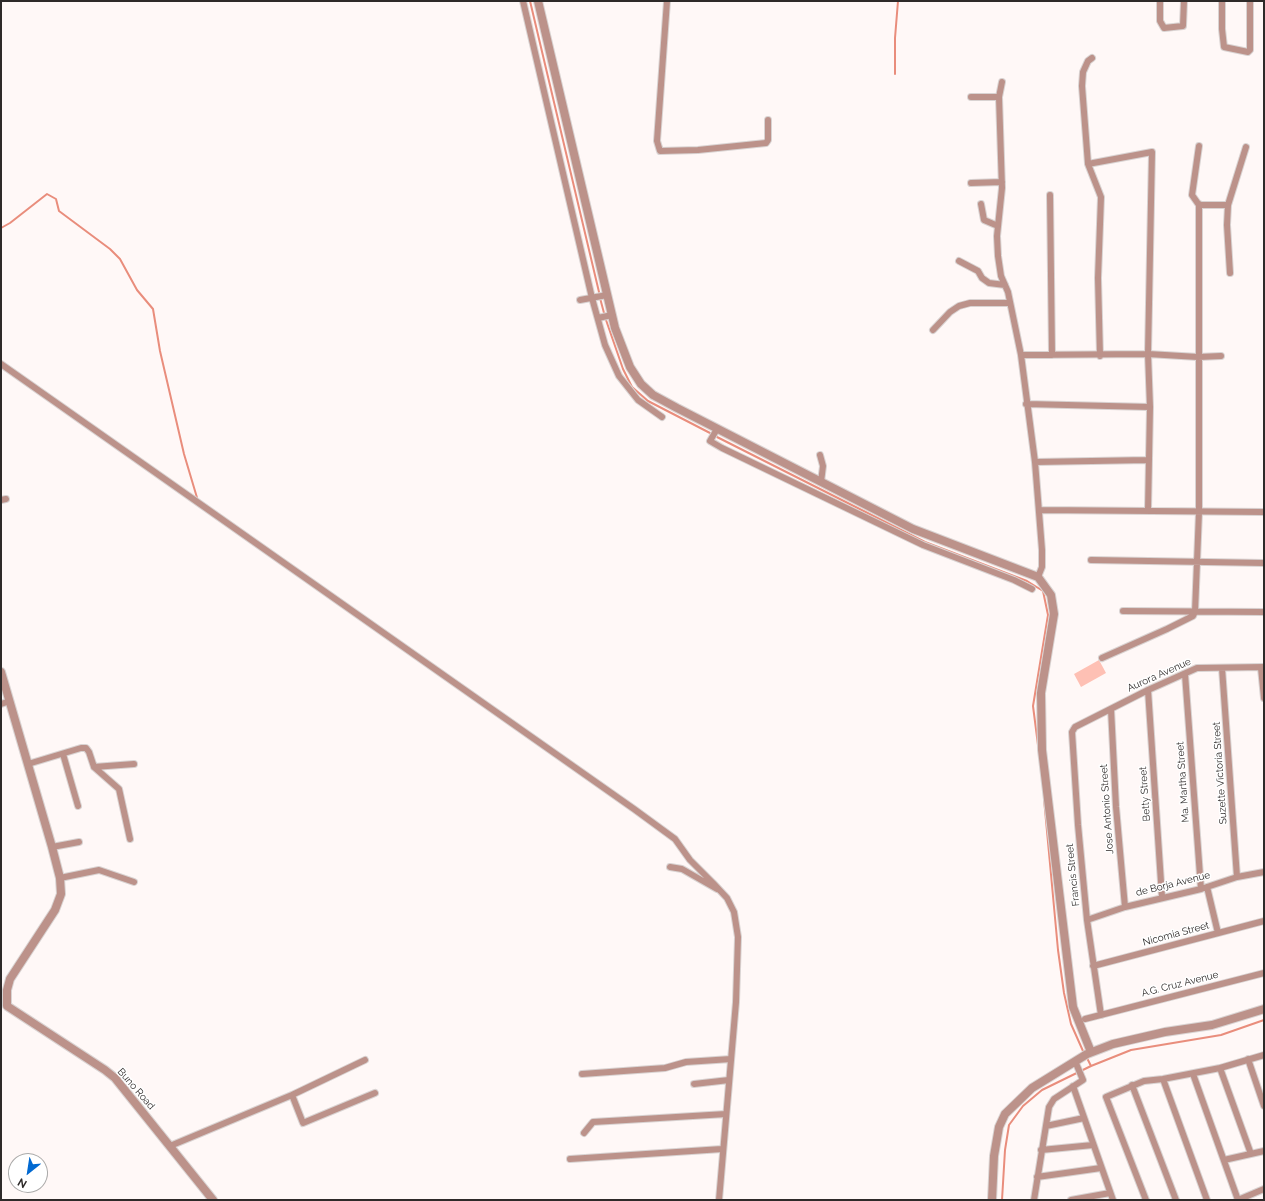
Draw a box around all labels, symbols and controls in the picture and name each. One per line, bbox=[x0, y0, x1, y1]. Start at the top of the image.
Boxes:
street label: Aurora Avenue bbox=[1125, 656, 1193, 694]
street label: Suzette Victoria Street bbox=[1210, 721, 1230, 825]
street label: Ma. Martha Street bbox=[1174, 741, 1192, 823]
street label: Jose Antonio Street bbox=[1098, 764, 1116, 854]
street label: Betty Street bbox=[1137, 766, 1153, 822]
street label: Francis Street bbox=[1064, 843, 1082, 907]
street label: de Borja Avenue bbox=[1135, 869, 1211, 899]
street label: Nicomia Street bbox=[1141, 919, 1211, 949]
street label: A.G. Cruz Avenue bbox=[1140, 969, 1220, 999]
street label: Buno Road bbox=[115, 1066, 157, 1112]
north arrow bbox=[8, 1153, 48, 1193]
text: N bbox=[15, 1175, 29, 1191]

